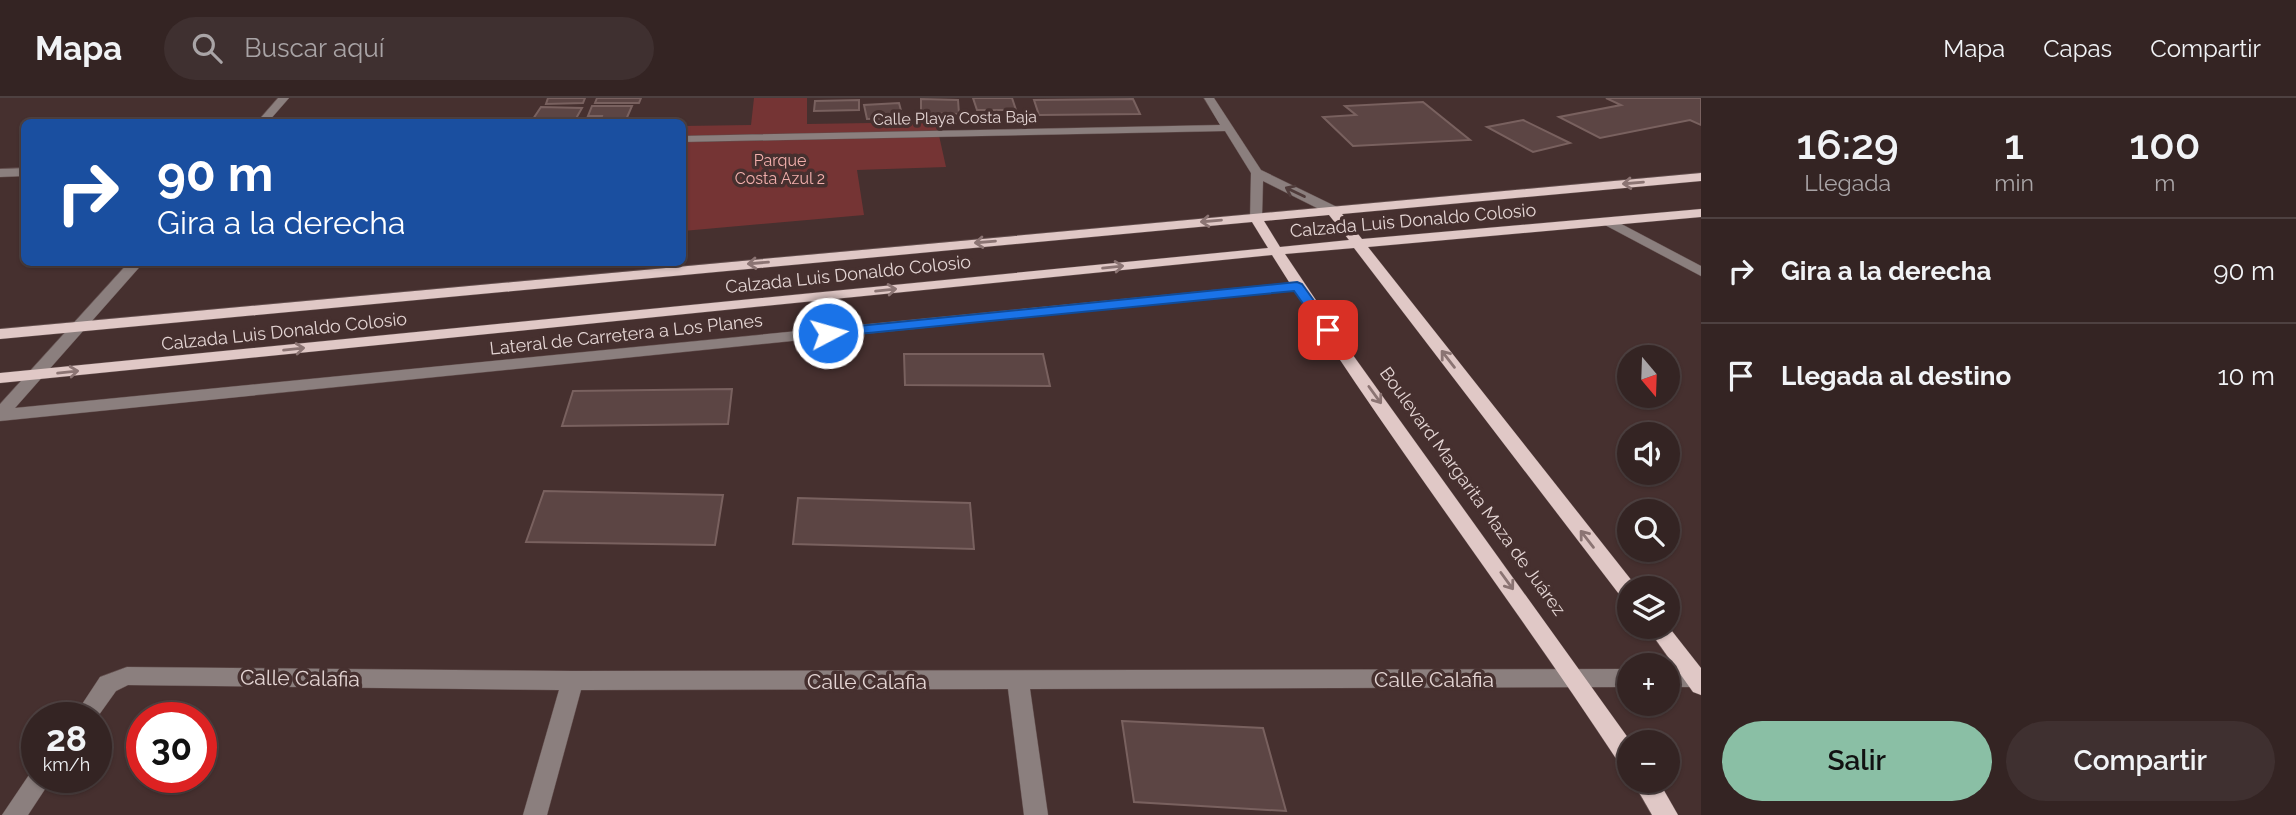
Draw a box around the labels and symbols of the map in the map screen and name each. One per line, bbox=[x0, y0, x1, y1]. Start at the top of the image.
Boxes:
street label: Calle Playa Costa Baja bbox=[873, 107, 1037, 129]
park label: Parque Costa Azul 2 bbox=[735, 151, 825, 188]
one-way arrow bbox=[1622, 177, 1645, 190]
one-way arrow bbox=[1285, 184, 1306, 198]
street label: Calzada Luis Donaldo Colosio bbox=[1289, 199, 1537, 241]
one-way arrow bbox=[1200, 215, 1223, 228]
one-way arrow bbox=[974, 236, 997, 249]
street label: Calzada Luis Donaldo Colosio bbox=[724, 251, 972, 297]
one-way arrow bbox=[747, 257, 770, 270]
one-way arrow bbox=[1101, 261, 1124, 274]
one-way arrow bbox=[875, 283, 897, 296]
position arrow bbox=[791, 296, 865, 370]
pin bbox=[1298, 300, 1358, 360]
street label: Calzada Luis Donaldo Colosio bbox=[160, 308, 408, 354]
street label: Lateral de Carretera a Los Planes bbox=[488, 309, 764, 359]
one-way arrow bbox=[282, 342, 305, 355]
north arrow bbox=[1617, 345, 1680, 408]
one-way arrow bbox=[1441, 350, 1456, 368]
street label: Boulevard Margarita Maza de Juárez bbox=[1376, 363, 1570, 619]
one-way arrow bbox=[56, 365, 79, 378]
one-way arrow bbox=[1368, 385, 1382, 404]
one-way arrow bbox=[1580, 530, 1595, 548]
one-way arrow bbox=[1500, 571, 1514, 590]
street label: Calle Calafia bbox=[240, 664, 360, 692]
street label: Calle Calafia bbox=[1374, 667, 1494, 692]
street label: Calle Calafia bbox=[807, 669, 927, 694]
speed limit sign: 30 bbox=[126, 702, 217, 793]

